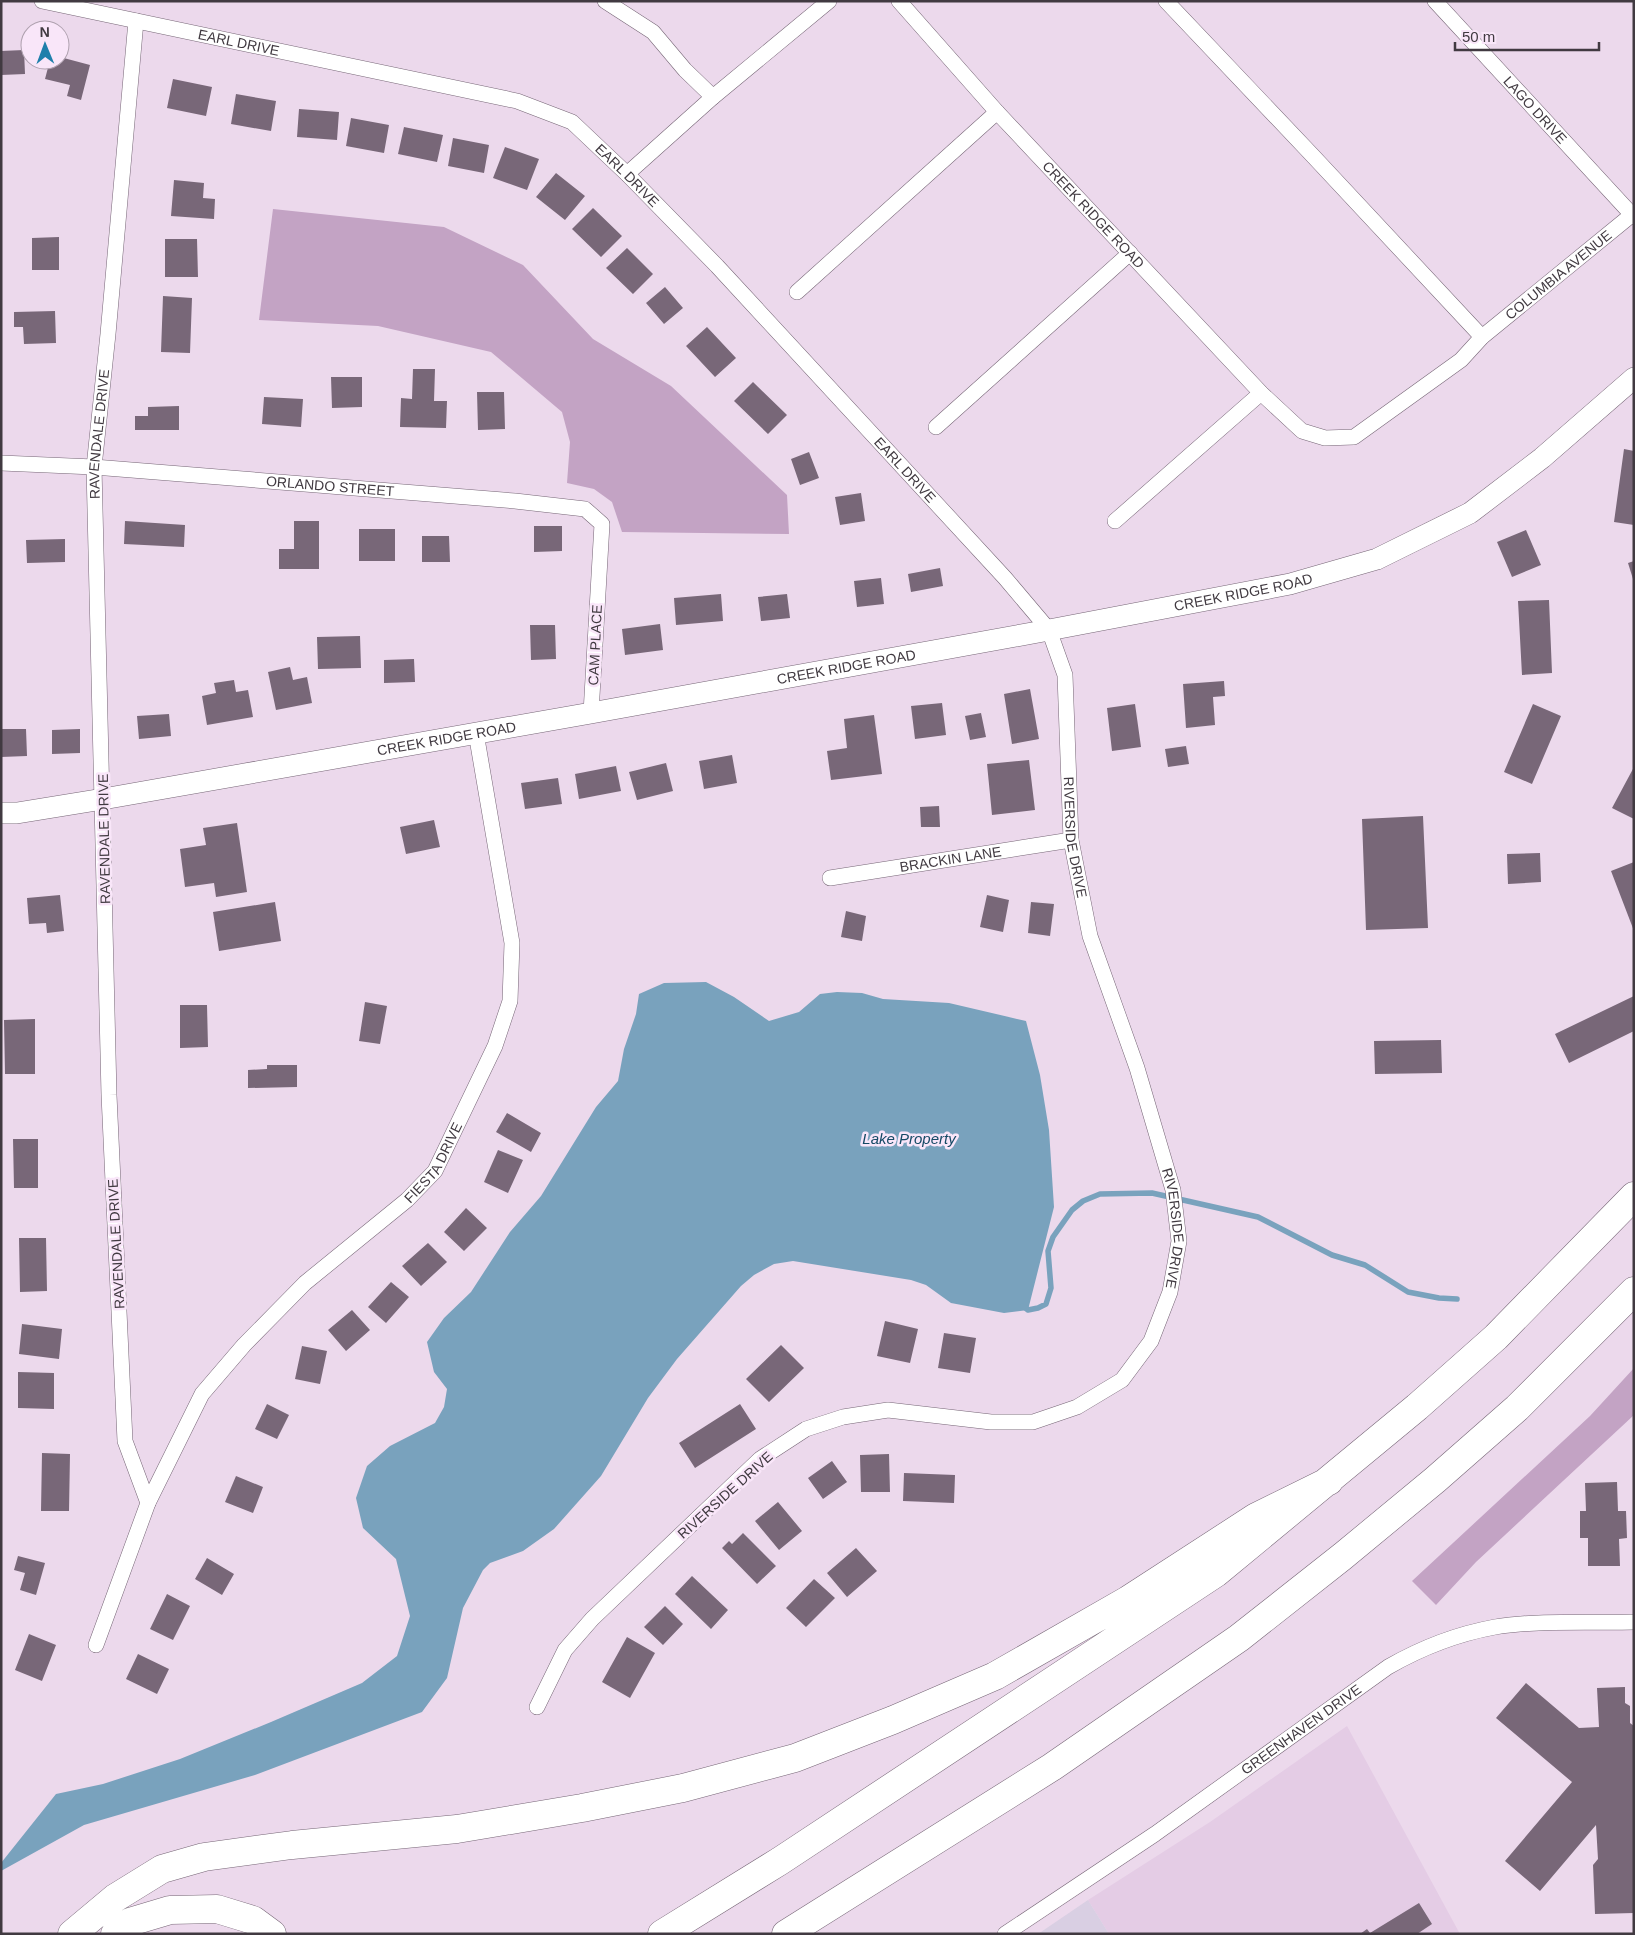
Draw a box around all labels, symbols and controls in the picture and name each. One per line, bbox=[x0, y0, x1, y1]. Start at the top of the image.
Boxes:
north arrow bbox=[20, 20, 70, 70]
scale bar bbox=[1455, 20, 1599, 52]
text: N bbox=[40, 24, 50, 40]
street label: EARL DRIVE bbox=[197, 26, 281, 59]
text: 50 m bbox=[1462, 28, 1495, 45]
street label: LAGO DRIVE bbox=[1500, 73, 1570, 147]
street label: EARL DRIVE bbox=[592, 140, 662, 210]
street label: CREEK RIDGE ROAD bbox=[1039, 158, 1148, 272]
street label: COLUMBIA AVENUE bbox=[1502, 227, 1615, 323]
street label: RAVENDALE DRIVE bbox=[86, 368, 112, 499]
street label: EARL DRIVE bbox=[871, 434, 939, 506]
street label: ORLANDO STREET bbox=[265, 473, 395, 499]
street label: CREEK RIDGE ROAD bbox=[1173, 570, 1314, 614]
street label: CAM PLACE bbox=[585, 604, 605, 686]
street label: CREEK RIDGE ROAD bbox=[775, 646, 917, 687]
street label: CREEK RIDGE ROAD bbox=[376, 718, 517, 759]
street label: RAVENDALE DRIVE bbox=[95, 774, 113, 904]
street label: RIVERSIDE DRIVE bbox=[1061, 776, 1090, 899]
street label: BRACKIN LANE bbox=[898, 843, 1003, 875]
street label: FIESTA DRIVE bbox=[401, 1120, 465, 1206]
water label: Lake Property bbox=[862, 1130, 957, 1147]
street label: RIVERSIDE DRIVE bbox=[1159, 1166, 1187, 1290]
street label: RAVENDALE DRIVE bbox=[105, 1178, 127, 1310]
street label: RIVERSIDE DRIVE bbox=[674, 1448, 776, 1542]
street label: GREENHAVEN DRIVE bbox=[1238, 1681, 1364, 1778]

